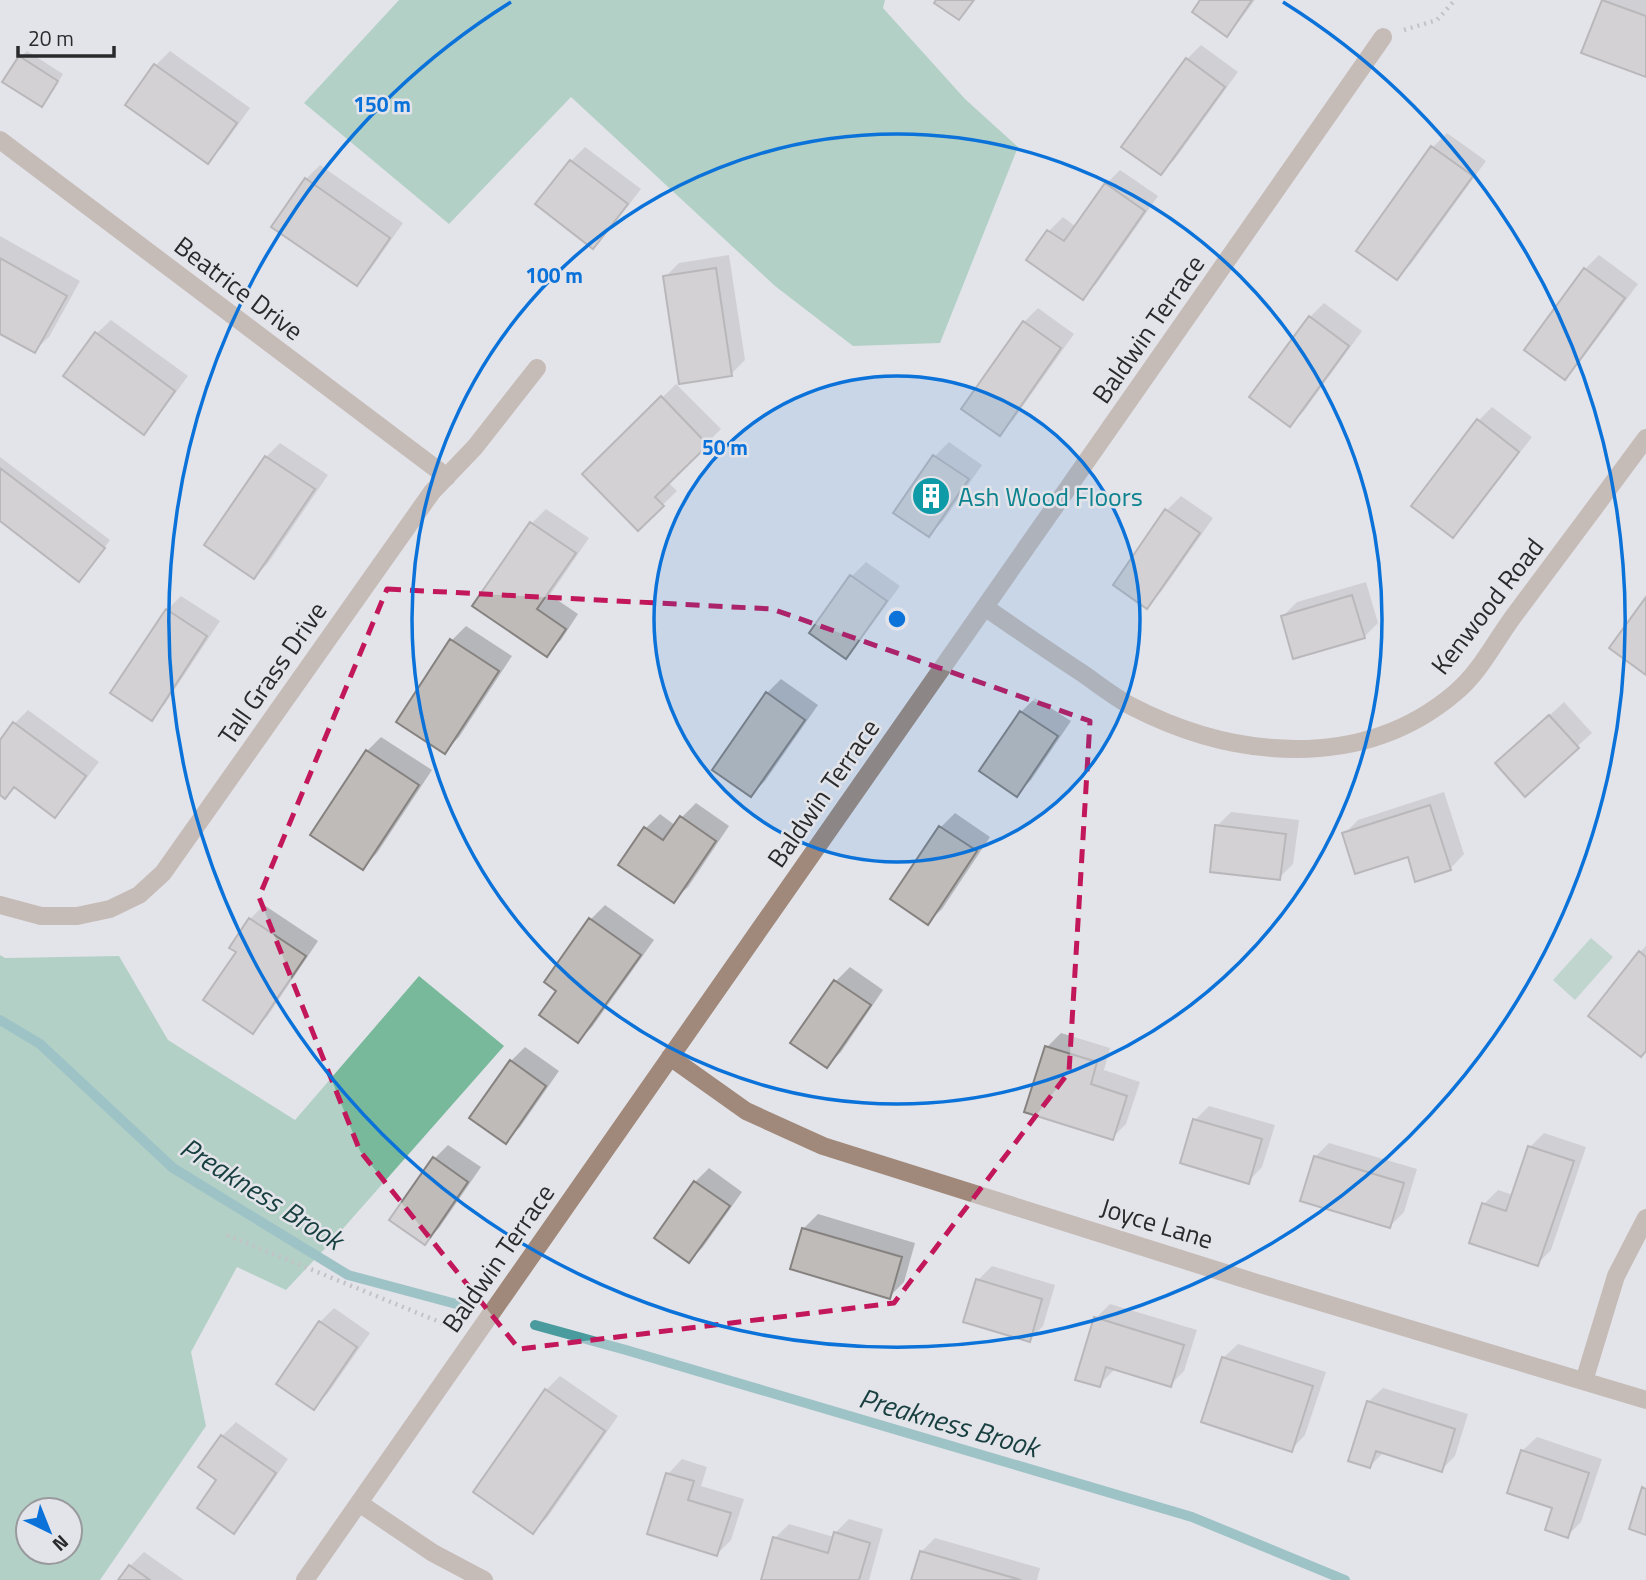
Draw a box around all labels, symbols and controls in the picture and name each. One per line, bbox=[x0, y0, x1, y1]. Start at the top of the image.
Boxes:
scale bar bbox=[18, 14, 114, 58]
text: 20 m bbox=[28, 22, 74, 54]
text: 150 m bbox=[353, 88, 411, 120]
street label: Beatrice Drive bbox=[166, 226, 312, 350]
street label: Baldwin Terrace bbox=[1082, 247, 1214, 411]
text: 100 m bbox=[525, 259, 583, 291]
text: 50 m bbox=[702, 431, 748, 463]
building icon: Ash Wood Floors bbox=[910, 475, 952, 517]
place label: Ash Wood Floors bbox=[958, 477, 1143, 516]
street label: Kenwood Road bbox=[1421, 529, 1553, 683]
street label: Tall Grass Drive bbox=[208, 593, 336, 753]
centre of rings bbox=[885, 607, 909, 631]
street label: Baldwin Terrace bbox=[757, 711, 889, 875]
water label: Preakness Brook bbox=[172, 1126, 355, 1262]
street label: Baldwin Terrace bbox=[432, 1176, 564, 1340]
street label: Joyce Lane bbox=[1096, 1187, 1218, 1259]
water label: Preakness Brook bbox=[854, 1376, 1047, 1469]
north arrow bbox=[14, 1496, 84, 1566]
text: N bbox=[46, 1529, 76, 1559]

